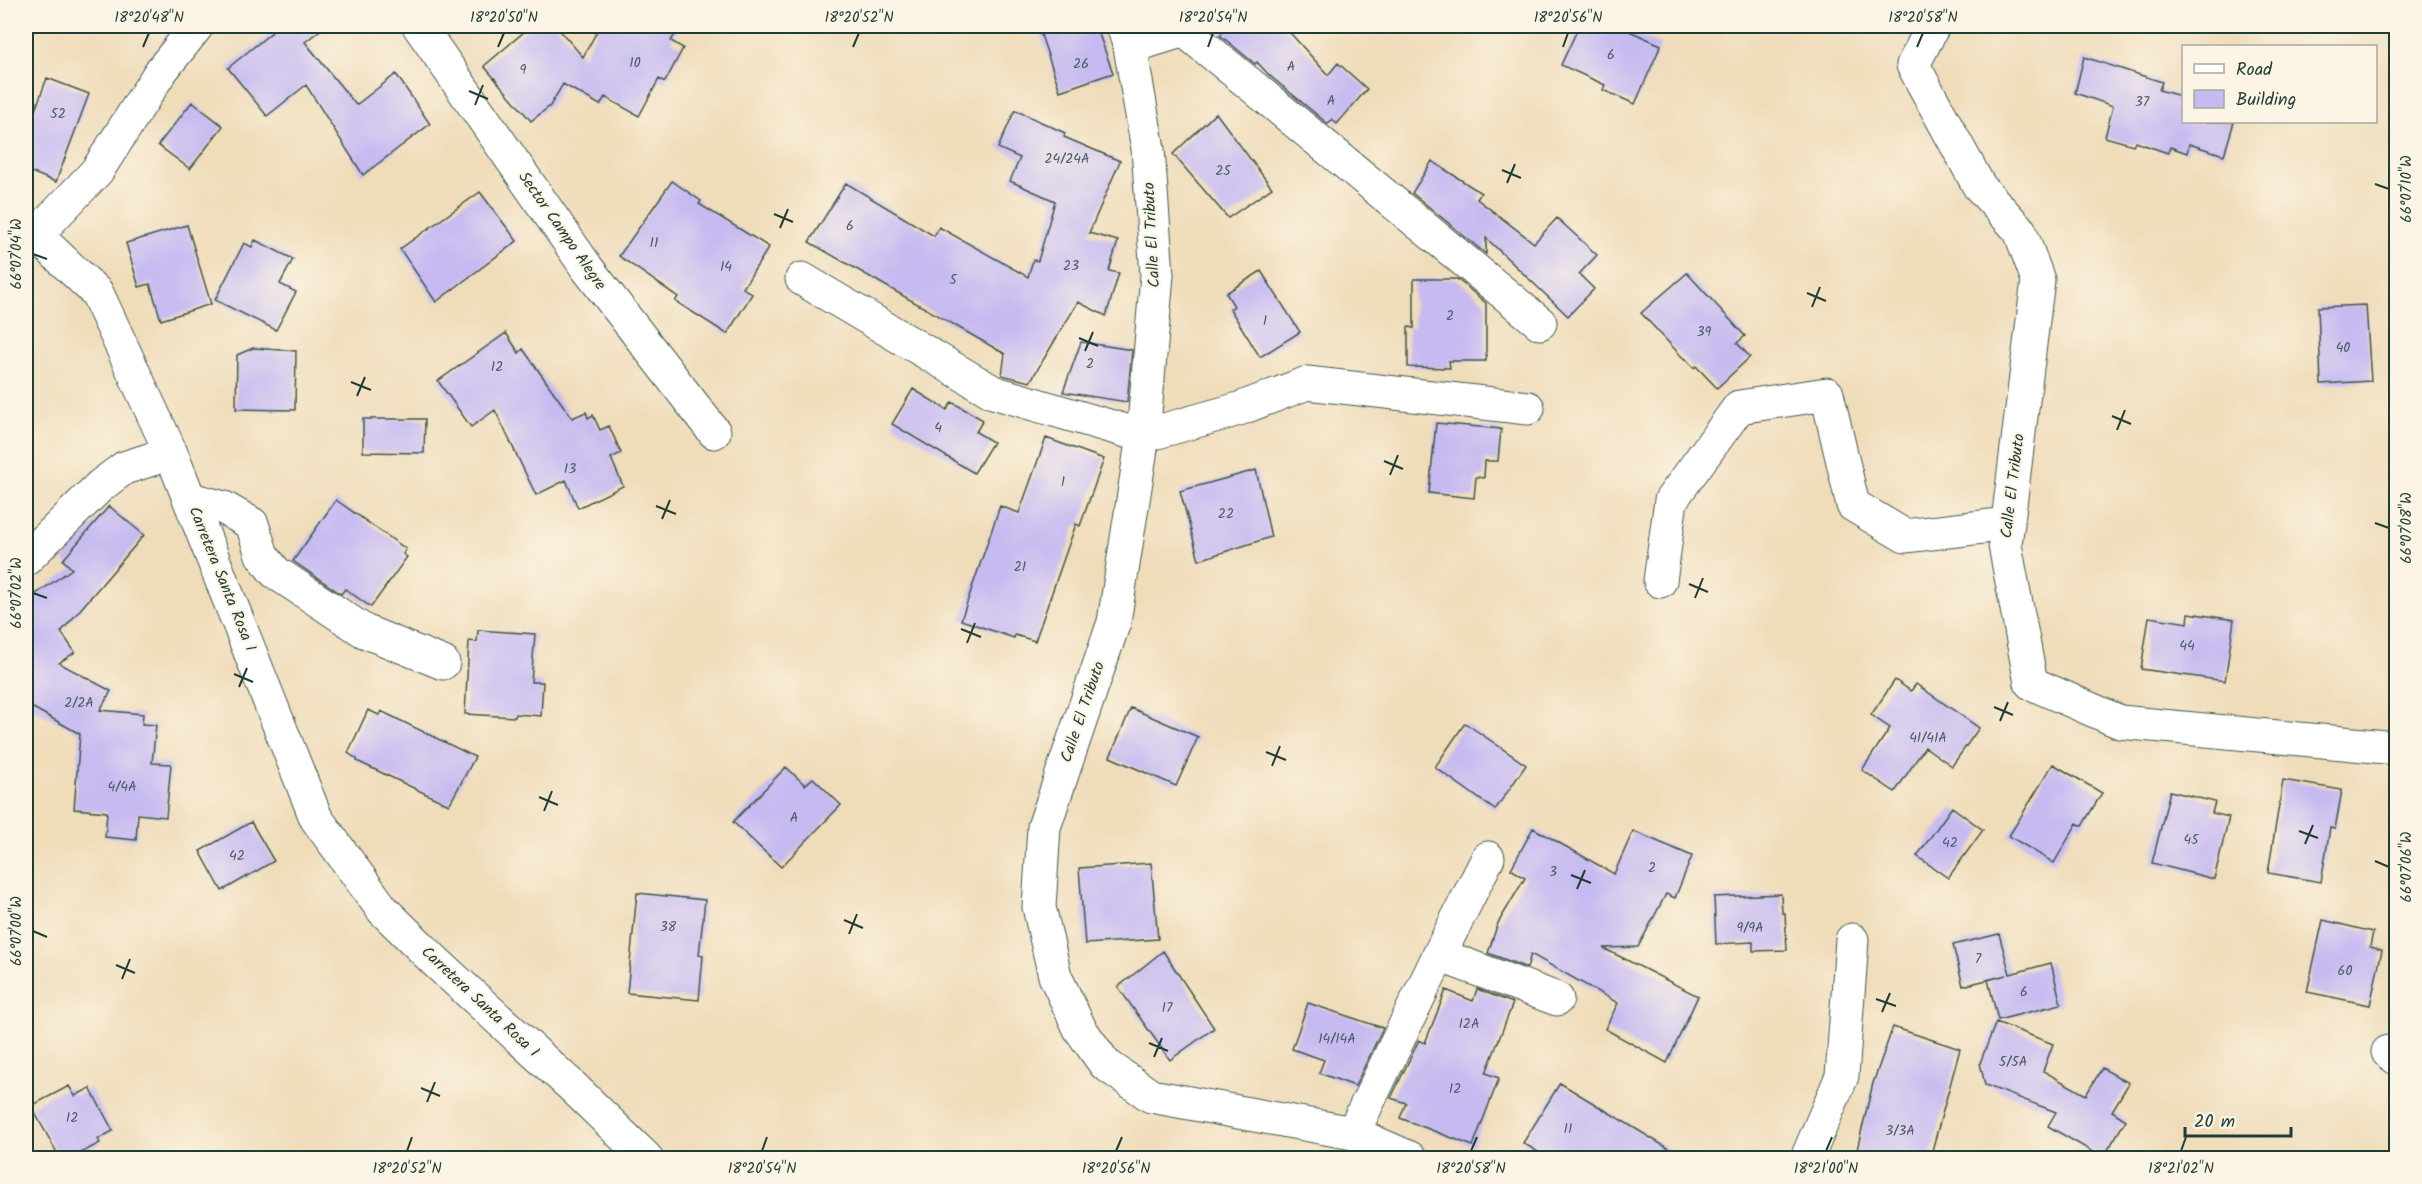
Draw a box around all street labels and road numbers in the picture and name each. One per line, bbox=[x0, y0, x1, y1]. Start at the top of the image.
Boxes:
street label: Sector Campo Alegre bbox=[512, 166, 612, 296]
street label: Calle El Tributo bbox=[1137, 182, 1167, 288]
street label: Calle El Tributo bbox=[1994, 432, 2032, 540]
street label: Carretera Santa Rosa I bbox=[181, 503, 263, 655]
street label: Calle El Tributo bbox=[1054, 658, 1112, 766]
street label: Carretera Santa Rosa I bbox=[415, 940, 545, 1064]

